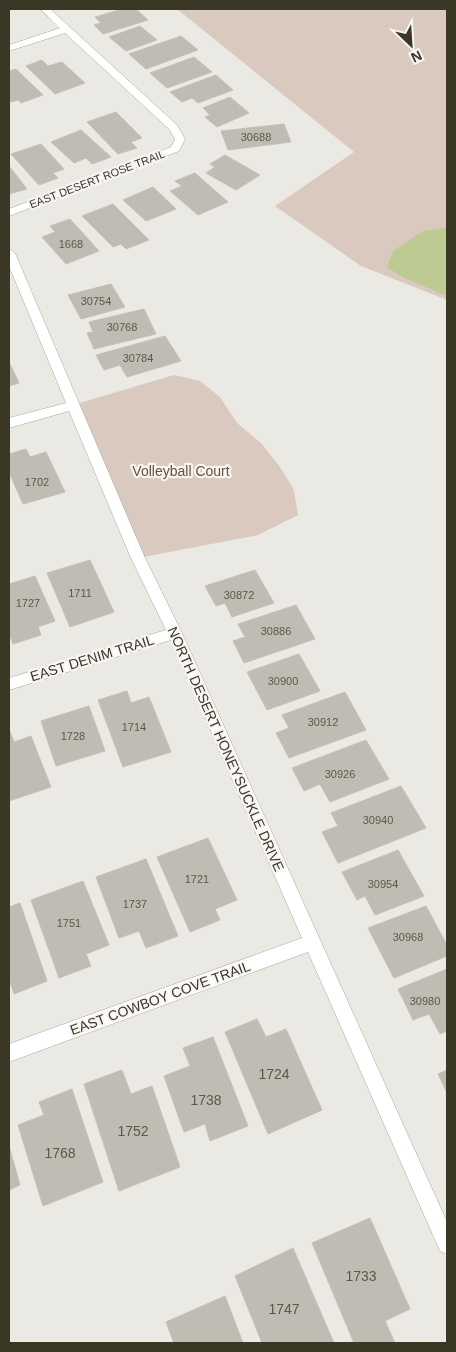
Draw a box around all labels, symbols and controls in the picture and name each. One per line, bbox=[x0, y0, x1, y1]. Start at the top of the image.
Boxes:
north arrow bbox=[386, 20, 436, 70]
text: N bbox=[409, 47, 424, 66]
house number: 30688 bbox=[241, 131, 271, 143]
street label: EAST DESERT ROSE TRAIL bbox=[28, 148, 166, 210]
house number: 1668 bbox=[59, 238, 83, 250]
house number: 30754 bbox=[81, 295, 111, 307]
house number: 30768 bbox=[107, 321, 137, 333]
house number: 30784 bbox=[123, 352, 153, 364]
park label: Volleyball Court bbox=[132, 463, 230, 479]
house number: 1702 bbox=[25, 476, 49, 488]
house number: 1711 bbox=[68, 587, 92, 599]
house number: 30872 bbox=[224, 589, 254, 601]
house number: 1727 bbox=[16, 597, 40, 609]
street label: NORTH DESERT HONEYSUCKLE DRIVE bbox=[165, 624, 287, 874]
house number: 30886 bbox=[261, 625, 291, 637]
street label: EAST DENIM TRAIL bbox=[28, 631, 156, 684]
house number: 30900 bbox=[268, 675, 298, 687]
house number: 30912 bbox=[308, 716, 338, 728]
house number: 1714 bbox=[122, 721, 146, 733]
house number: 1728 bbox=[61, 730, 85, 742]
house number: 30926 bbox=[325, 768, 355, 780]
house number: 30940 bbox=[363, 814, 393, 826]
house number: 1721 bbox=[185, 873, 209, 885]
house number: 30954 bbox=[368, 878, 398, 890]
house number: 1737 bbox=[123, 898, 147, 910]
house number: 1751 bbox=[57, 917, 81, 929]
house number: 30968 bbox=[393, 931, 423, 943]
street label: EAST COWBOY COVE TRAIL bbox=[68, 958, 252, 1038]
house number: 30980 bbox=[410, 995, 440, 1007]
house number: 1724 bbox=[258, 1066, 290, 1082]
house number: 1738 bbox=[190, 1092, 222, 1108]
house number: 1752 bbox=[117, 1123, 149, 1139]
house number: 1768 bbox=[44, 1145, 76, 1161]
house number: 1733 bbox=[345, 1268, 377, 1284]
house number: 1747 bbox=[268, 1301, 300, 1317]

